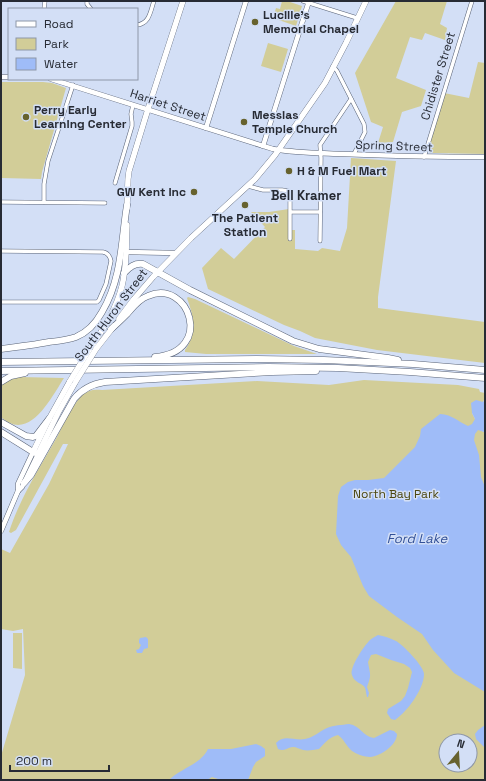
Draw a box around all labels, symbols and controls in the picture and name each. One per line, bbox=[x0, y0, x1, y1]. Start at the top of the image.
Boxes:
place label: Lucille's Memorial Chapel bbox=[263, 7, 359, 37]
legend bbox=[8, 8, 138, 80]
text: Road bbox=[44, 16, 73, 32]
marker: Lucille's Memorial Chapel bbox=[250, 17, 260, 27]
street label: Chidister Street bbox=[417, 30, 459, 122]
text: Park bbox=[44, 36, 69, 52]
text: Water bbox=[44, 56, 78, 72]
street label: Harriet Street bbox=[128, 85, 208, 125]
place label: Perry Early Learning Center bbox=[34, 102, 127, 132]
place label: Messias Temple Church bbox=[252, 107, 337, 137]
marker: Perry Early Learning Center bbox=[21, 112, 31, 122]
marker: Messias Temple Church bbox=[239, 117, 249, 127]
street label: Spring Street bbox=[355, 137, 433, 155]
place label: H & M Fuel Mart bbox=[297, 163, 386, 179]
marker: H & M Fuel Mart bbox=[284, 166, 294, 176]
place label: GW Kent Inc bbox=[117, 184, 186, 200]
marker: GW Kent Inc bbox=[189, 187, 199, 197]
district label: Bell Kramer bbox=[271, 187, 341, 204]
marker: The Patient Station bbox=[240, 200, 250, 210]
place label: The Patient Station bbox=[212, 210, 278, 240]
street label: South Huron Street bbox=[71, 265, 151, 365]
park label: North Bay Park bbox=[353, 486, 440, 502]
water label: Ford Lake bbox=[387, 530, 448, 547]
north arrow bbox=[438, 733, 478, 773]
text: N bbox=[455, 736, 467, 751]
scale bar bbox=[10, 747, 109, 773]
text: 200 m bbox=[16, 753, 52, 769]

